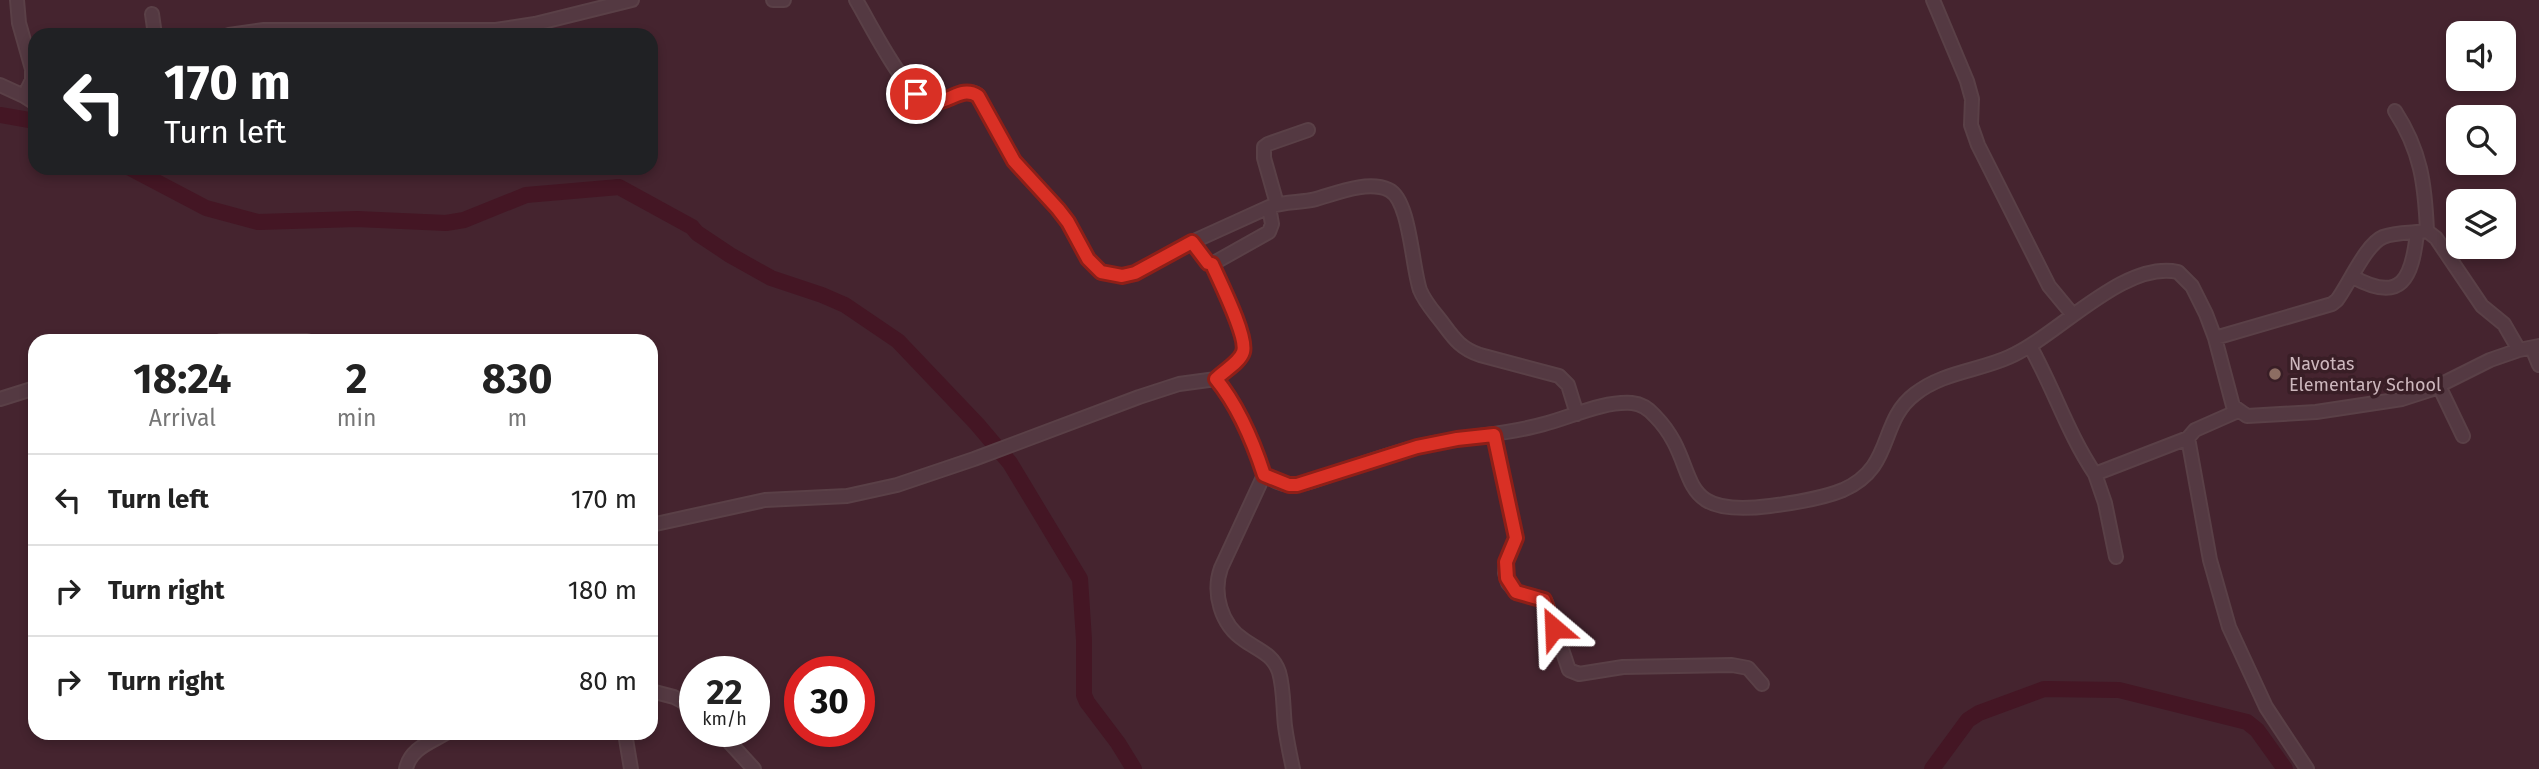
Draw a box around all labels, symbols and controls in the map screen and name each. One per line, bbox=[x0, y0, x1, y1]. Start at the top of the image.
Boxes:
map controls bbox=[2446, 21, 2516, 259]
button: sound bbox=[2446, 21, 2516, 91]
text: 170 m bbox=[164, 53, 291, 112]
icon: left bbox=[49, 56, 140, 147]
pin bbox=[886, 64, 946, 124]
icon: arrive bbox=[897, 75, 935, 113]
button: search bbox=[2446, 105, 2516, 175]
text: Turn left bbox=[164, 113, 286, 151]
button: layers bbox=[2446, 189, 2516, 259]
place label: Navotas Elementary School bbox=[2289, 353, 2441, 396]
text: 18:24 bbox=[133, 354, 232, 404]
text: 2 bbox=[346, 354, 368, 404]
text: 830 bbox=[482, 354, 553, 404]
marker: Navotas Elementary School bbox=[2267, 366, 2283, 382]
text: Arrival bbox=[149, 404, 216, 432]
text: min bbox=[337, 404, 377, 432]
text: m bbox=[507, 404, 527, 432]
icon: left bbox=[49, 481, 87, 519]
text: Turn left bbox=[108, 484, 209, 515]
text: 170 m bbox=[571, 484, 637, 515]
icon: right bbox=[49, 572, 87, 610]
text: Turn right bbox=[108, 575, 225, 606]
text: 180 m bbox=[568, 575, 637, 606]
position arrow bbox=[1517, 591, 1591, 665]
speed limit sign: 30 bbox=[784, 656, 875, 747]
icon: right bbox=[49, 663, 87, 701]
text: Turn right bbox=[108, 666, 225, 697]
text: 80 m bbox=[579, 666, 637, 697]
text: 22 bbox=[706, 671, 743, 713]
text: km/h bbox=[702, 708, 747, 730]

